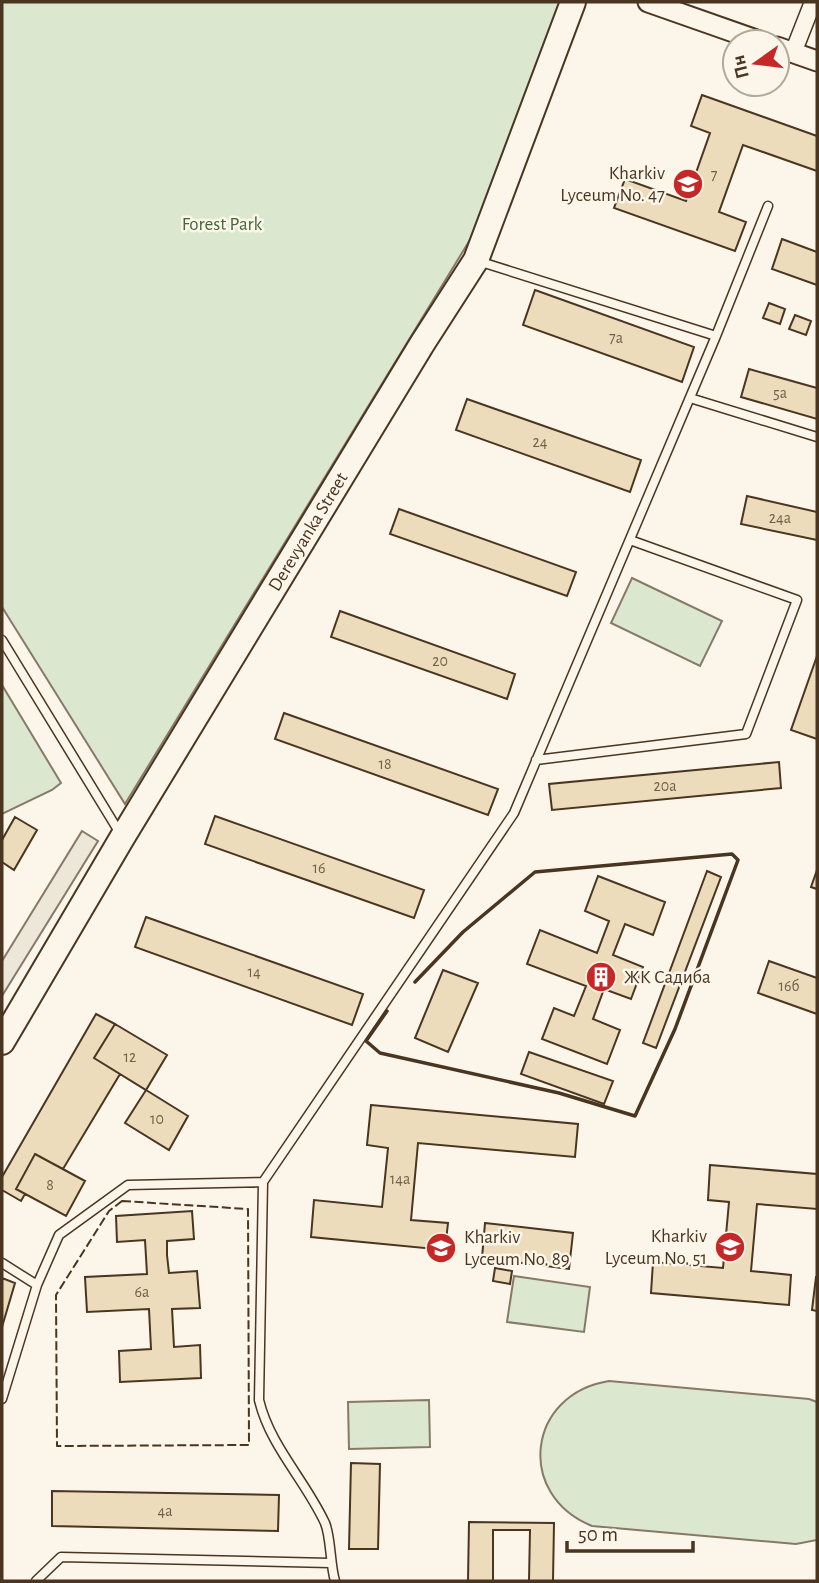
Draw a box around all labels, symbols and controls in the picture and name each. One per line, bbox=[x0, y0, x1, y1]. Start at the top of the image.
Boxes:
north arrow bbox=[721, 28, 791, 98]
text: Пн bbox=[729, 53, 753, 80]
place label: Kharkiv Lyceum No. 47 bbox=[560, 164, 665, 205]
school or university icon: Kharkiv Lyceum No. 47 bbox=[671, 167, 705, 201]
house number: 7 bbox=[711, 167, 718, 183]
park label: Forest Park bbox=[182, 215, 263, 234]
house number: 7а bbox=[609, 330, 623, 346]
house number: 5а bbox=[773, 385, 787, 401]
house number: 24 bbox=[533, 434, 548, 450]
street label: Derevyanka Street bbox=[265, 469, 351, 594]
house number: 24а bbox=[769, 510, 791, 526]
house number: 20 bbox=[432, 653, 448, 669]
house number: 18 bbox=[378, 756, 392, 772]
house number: 20а bbox=[653, 778, 677, 794]
house number: 16 bbox=[312, 860, 326, 876]
building icon: ЖК Садиба bbox=[584, 960, 618, 994]
house number: 14 bbox=[247, 964, 261, 980]
place label: ЖК Садиба bbox=[624, 968, 711, 987]
house number: 16б bbox=[778, 978, 800, 994]
house number: 12 bbox=[124, 1049, 136, 1065]
house number: 10 bbox=[150, 1111, 164, 1127]
house number: 14а bbox=[390, 1171, 410, 1187]
house number: 8 bbox=[46, 1177, 54, 1193]
place label: Kharkiv Lyceum No. 51 bbox=[605, 1227, 707, 1268]
place label: Kharkiv Lyceum No. 89 bbox=[464, 1228, 570, 1269]
school or university icon: Kharkiv Lyceum No. 51 bbox=[713, 1230, 747, 1264]
school or university icon: Kharkiv Lyceum No. 89 bbox=[424, 1231, 458, 1265]
house number: 6а bbox=[135, 1284, 149, 1300]
house number: 4а bbox=[157, 1503, 173, 1519]
scale bar bbox=[567, 1510, 693, 1554]
text: 50 m bbox=[578, 1524, 618, 1545]

